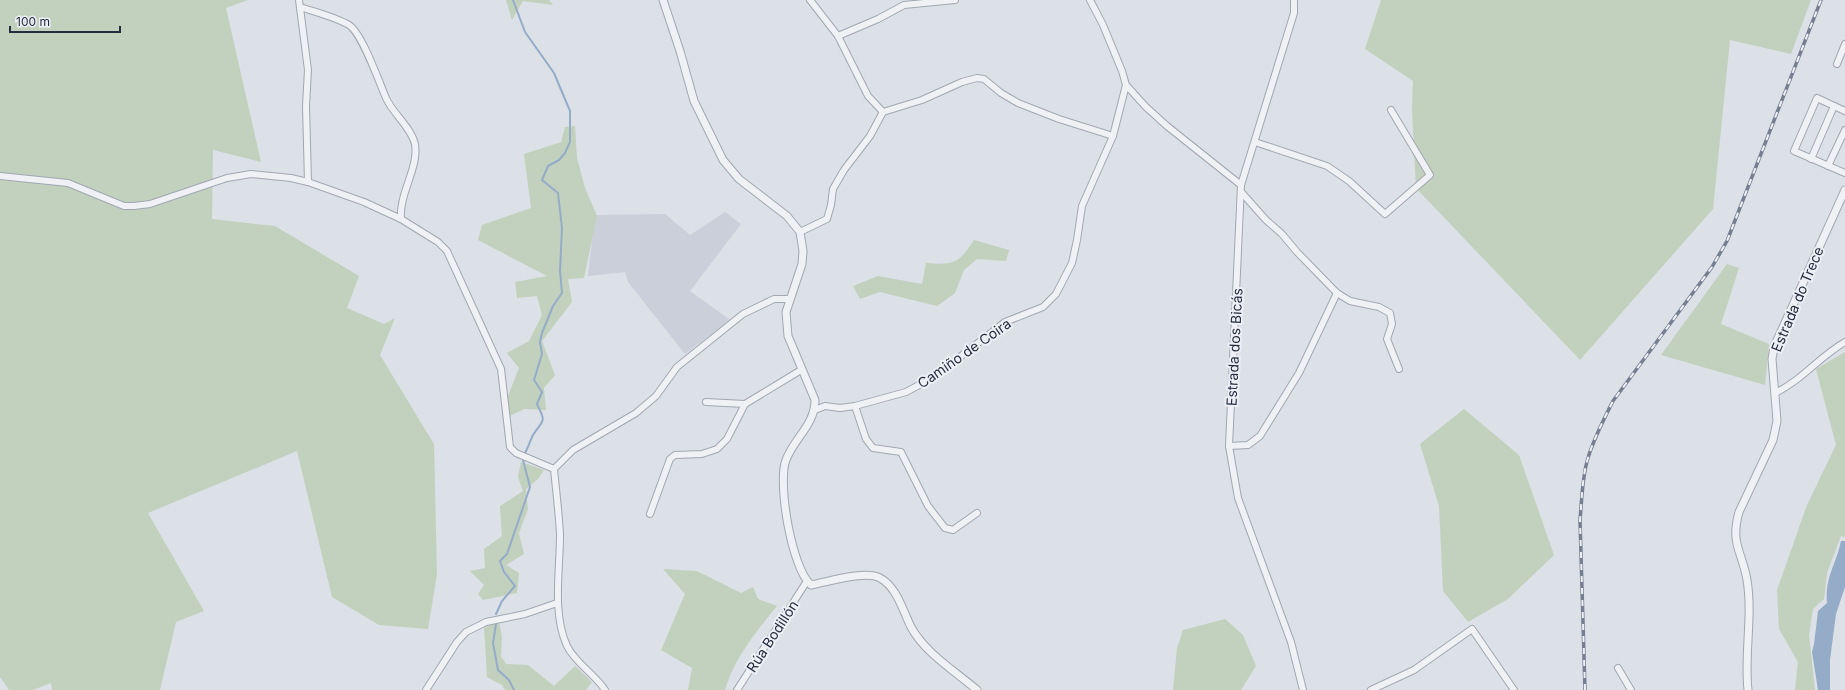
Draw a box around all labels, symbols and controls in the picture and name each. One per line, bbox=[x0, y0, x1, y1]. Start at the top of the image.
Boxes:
scale bar bbox=[10, 8, 120, 34]
text: 100 m bbox=[16, 14, 50, 29]
street label: Estrada do Trece bbox=[1767, 244, 1827, 354]
street label: Estrada dos Bicás bbox=[1222, 288, 1246, 406]
street label: Camiño de Coira bbox=[914, 314, 1014, 392]
street label: Rúa Bodillón bbox=[743, 597, 801, 675]

